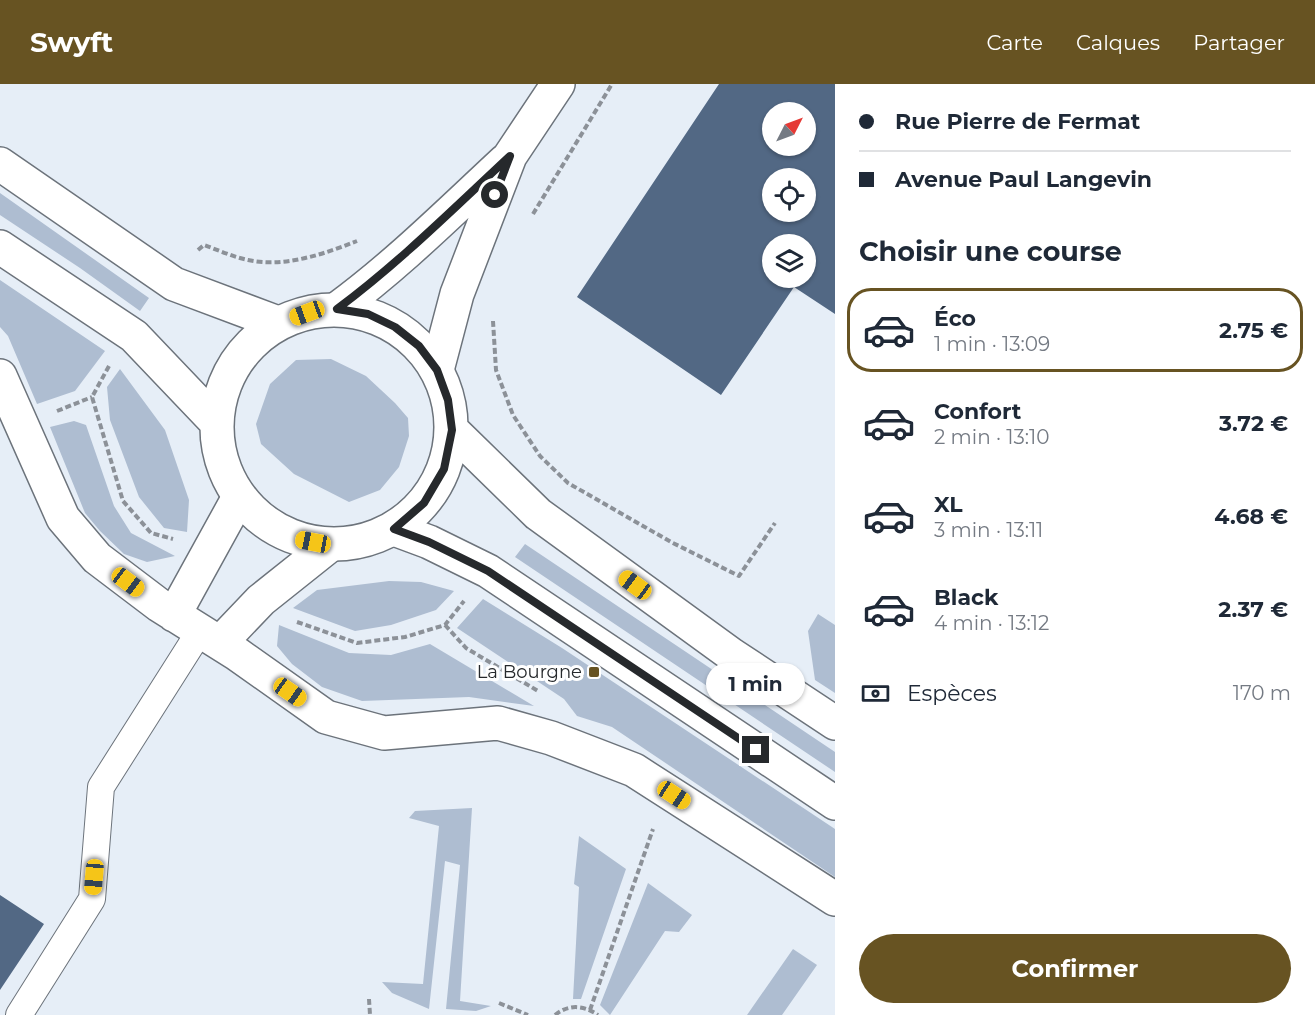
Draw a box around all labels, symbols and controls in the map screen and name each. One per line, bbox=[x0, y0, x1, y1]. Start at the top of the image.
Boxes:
text: Swyft bbox=[30, 25, 113, 59]
text: Carte bbox=[986, 30, 1043, 55]
text: Calques bbox=[1076, 30, 1160, 55]
text: Partager bbox=[1193, 30, 1285, 55]
north arrow bbox=[762, 102, 816, 156]
map controls bbox=[762, 102, 816, 288]
text: Rue Pierre de Fermat bbox=[895, 108, 1140, 135]
text: Avenue Paul Langevin bbox=[895, 166, 1152, 193]
button: locate bbox=[762, 168, 816, 222]
route start bbox=[481, 181, 508, 208]
button: layers bbox=[762, 234, 816, 288]
text: Choisir une course bbox=[859, 235, 1122, 268]
car bbox=[287, 298, 327, 328]
icon: car bbox=[862, 303, 916, 357]
text: Éco bbox=[934, 305, 976, 332]
text: 2.75 € bbox=[1219, 317, 1288, 344]
text: 1 min · 13:09 bbox=[934, 332, 1050, 356]
icon: car bbox=[862, 396, 916, 450]
text: Confort bbox=[934, 398, 1021, 425]
text: 3.72 € bbox=[1219, 410, 1288, 437]
text: 2 min · 13:10 bbox=[934, 425, 1049, 449]
icon: car bbox=[862, 489, 916, 543]
text: XL bbox=[934, 491, 963, 518]
text: 4.68 € bbox=[1214, 503, 1288, 530]
text: 3 min · 13:11 bbox=[934, 518, 1043, 542]
car bbox=[294, 530, 332, 554]
car bbox=[108, 564, 148, 600]
car bbox=[615, 567, 655, 603]
icon: car bbox=[862, 582, 916, 636]
text: Black bbox=[934, 584, 998, 611]
text: 2.37 € bbox=[1218, 596, 1288, 623]
text: 4 min · 13:12 bbox=[934, 611, 1049, 635]
place label: La Bourgne bbox=[477, 661, 582, 683]
callout: 1 min bbox=[706, 663, 806, 705]
marker: La Bourgne bbox=[587, 665, 601, 679]
text: 1 min bbox=[728, 672, 783, 696]
car bbox=[270, 674, 310, 710]
icon: cash bbox=[859, 677, 892, 710]
text: Espèces bbox=[907, 680, 997, 707]
text: 170 m bbox=[1233, 681, 1291, 705]
route end bbox=[742, 736, 769, 763]
car bbox=[654, 778, 694, 812]
car bbox=[83, 858, 105, 896]
button: Confirmer bbox=[859, 934, 1291, 1003]

